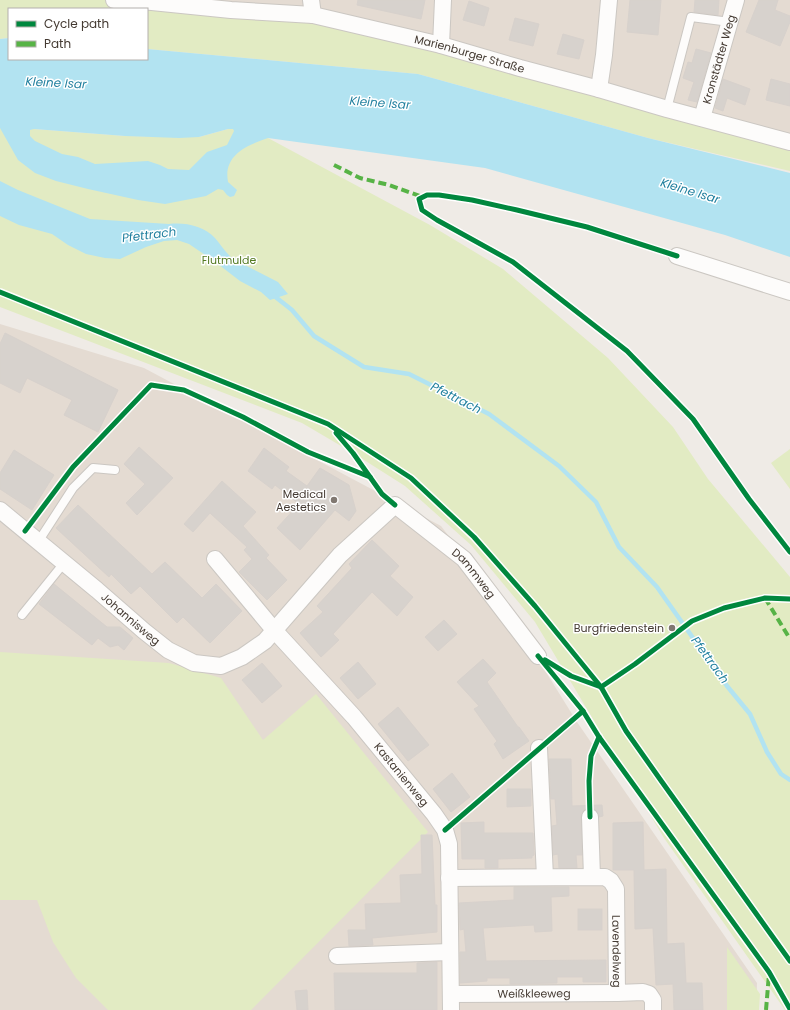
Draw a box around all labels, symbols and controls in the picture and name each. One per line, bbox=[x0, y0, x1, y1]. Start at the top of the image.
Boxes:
legend bbox=[8, 8, 148, 60]
street label: Kronstädter Weg bbox=[698, 13, 739, 106]
text: Cycle path bbox=[44, 15, 109, 32]
street label: Marienburger Straße bbox=[413, 31, 527, 77]
text: Path bbox=[44, 35, 71, 52]
water label: Kleine Isar bbox=[25, 72, 87, 93]
water label: Kleine Isar bbox=[349, 92, 412, 113]
water label: Kleine Isar bbox=[658, 173, 722, 208]
water label: Pfettrach bbox=[121, 223, 177, 246]
park label: Flutmulde bbox=[202, 252, 256, 268]
water label: Pfettrach bbox=[428, 378, 484, 418]
place label: Medical Aestetics bbox=[276, 486, 326, 515]
marker: Medical Aestetics bbox=[329, 495, 339, 505]
street label: Dammweg bbox=[448, 544, 499, 602]
street label: Johannisweg bbox=[98, 589, 163, 649]
place label: Burgfriedenstein bbox=[574, 620, 664, 636]
marker: Burgfriedenstein bbox=[667, 623, 677, 633]
water label: Pfettrach bbox=[687, 633, 733, 687]
street label: Kastanienweg bbox=[370, 739, 432, 810]
street label: Lavendelweg bbox=[608, 915, 625, 988]
street label: Weißkleeweg bbox=[497, 985, 571, 1002]

